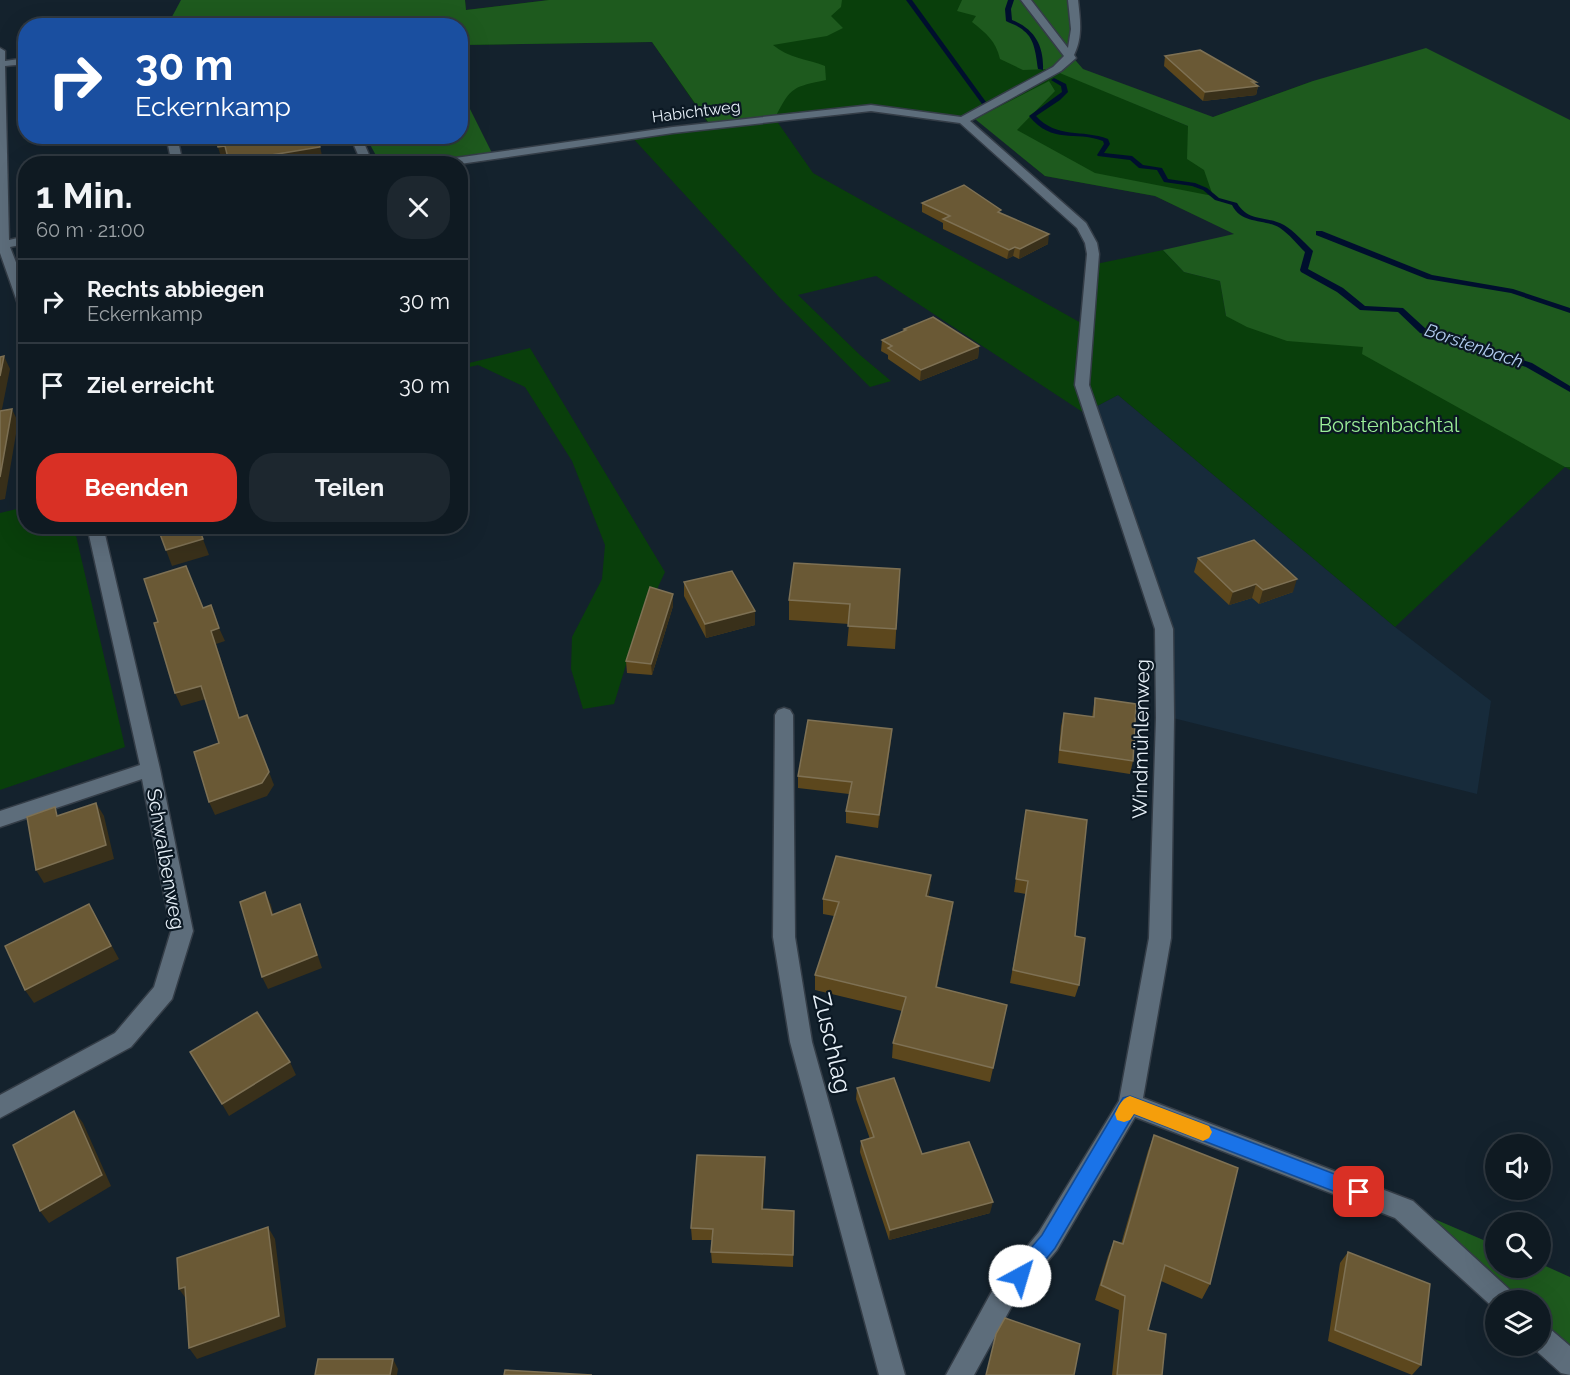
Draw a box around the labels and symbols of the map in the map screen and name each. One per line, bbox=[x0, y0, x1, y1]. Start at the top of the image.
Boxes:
street label: Habichtweg bbox=[651, 97, 741, 126]
water label: Borstenbach bbox=[1422, 319, 1526, 372]
park label: Borstenbachtal bbox=[1319, 413, 1460, 437]
street label: Windmühlenweg bbox=[1128, 659, 1154, 819]
street label: Schwalbenweg bbox=[142, 787, 190, 931]
street label: Zuschlag bbox=[807, 990, 858, 1096]
pin bbox=[1333, 1166, 1384, 1217]
position arrow bbox=[988, 1244, 1052, 1308]

